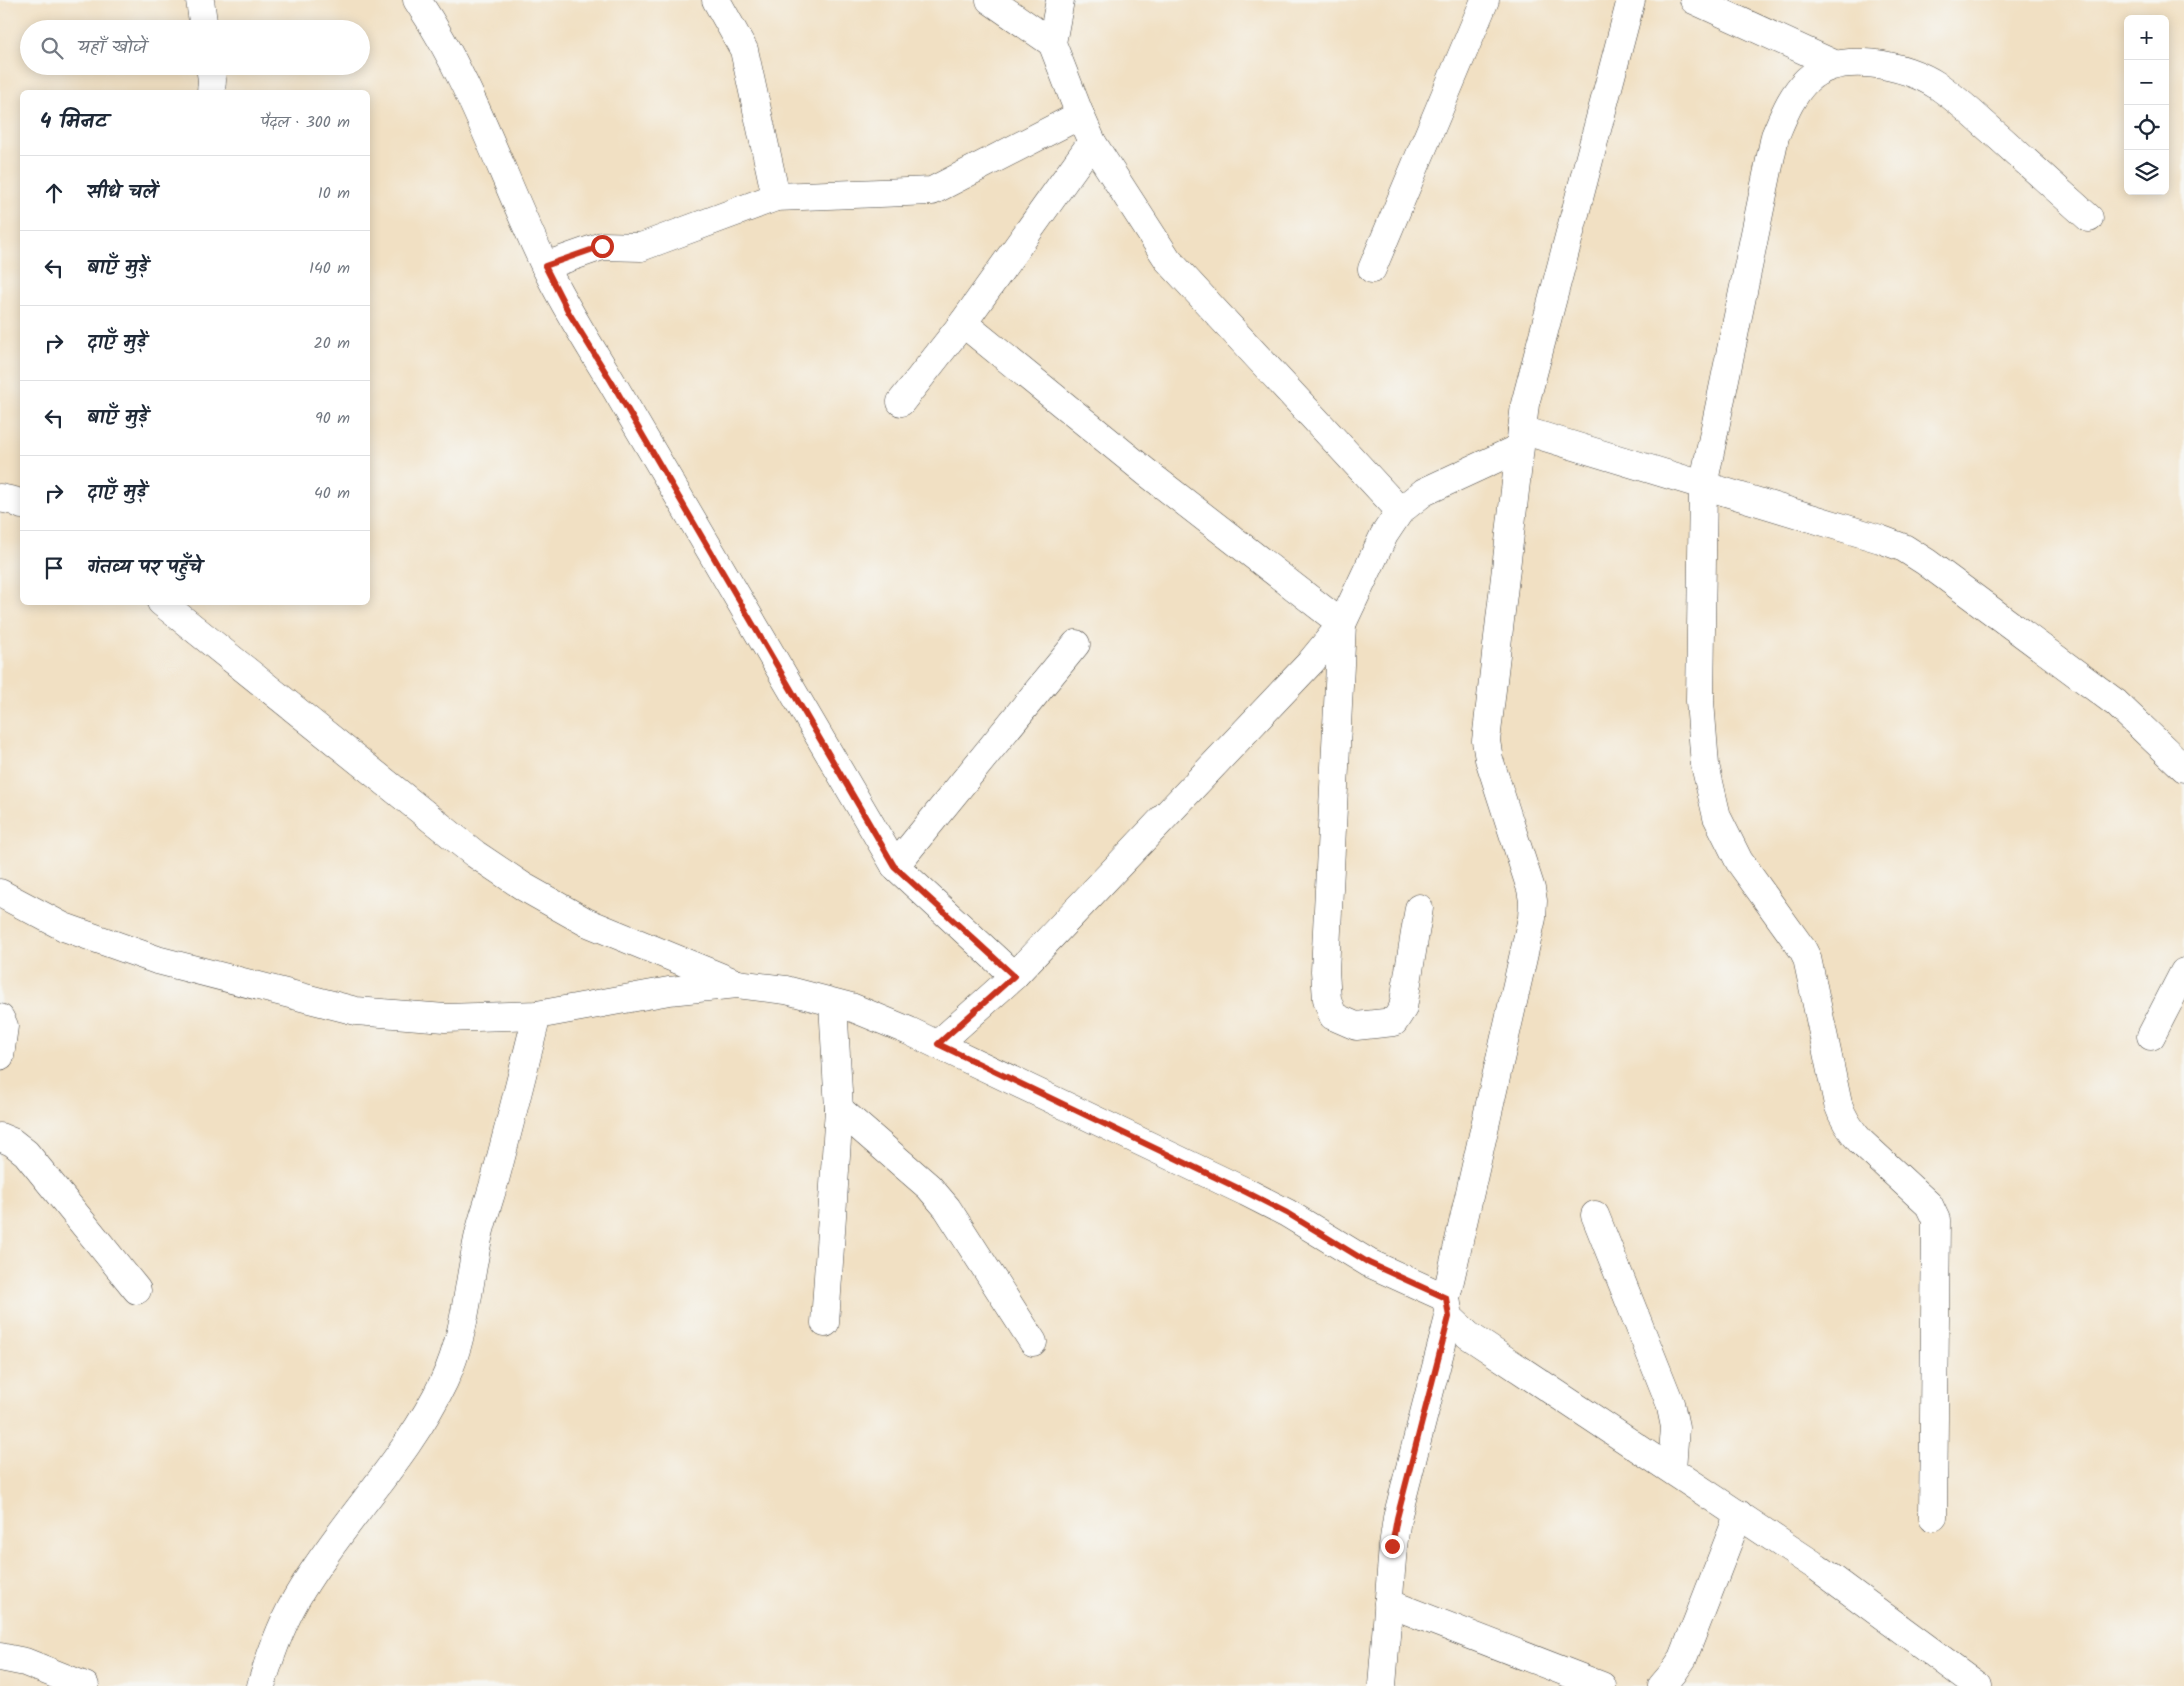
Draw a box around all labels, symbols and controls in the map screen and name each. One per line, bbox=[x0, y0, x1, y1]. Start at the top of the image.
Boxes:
map controls bbox=[2124, 15, 2169, 195]
button: + bbox=[2124, 15, 2169, 60]
search box bbox=[20, 20, 370, 75]
text: यहाँ खोजें bbox=[78, 33, 147, 63]
icon: search bbox=[38, 34, 66, 62]
button: − bbox=[2124, 60, 2169, 105]
button: locate bbox=[2124, 105, 2169, 150]
text: 4 मिनट bbox=[40, 106, 107, 139]
text: पैदल · 300 m bbox=[261, 110, 350, 135]
button: layers bbox=[2124, 150, 2169, 195]
text: सीधे चलें bbox=[87, 178, 157, 208]
icon: ahead bbox=[40, 179, 68, 207]
text: 10 m bbox=[318, 181, 350, 206]
route start bbox=[591, 235, 614, 258]
text: बाएँ मुड़ें bbox=[87, 253, 148, 283]
icon: left bbox=[40, 254, 68, 282]
text: 140 m bbox=[309, 256, 350, 281]
text: दाएँ मुड़ें bbox=[87, 328, 146, 358]
icon: right bbox=[40, 329, 68, 357]
text: 20 m bbox=[314, 331, 350, 356]
text: बाएँ मुड़ें bbox=[87, 403, 148, 433]
icon: left bbox=[40, 404, 68, 432]
text: 90 m bbox=[315, 406, 350, 431]
text: दाएँ मुड़ें bbox=[87, 478, 146, 508]
icon: right bbox=[40, 479, 68, 507]
text: 40 m bbox=[314, 481, 350, 506]
text: गंतव्य पर पहुँचे bbox=[87, 553, 202, 583]
icon: arrive bbox=[40, 554, 68, 582]
route end bbox=[1381, 1535, 1404, 1558]

